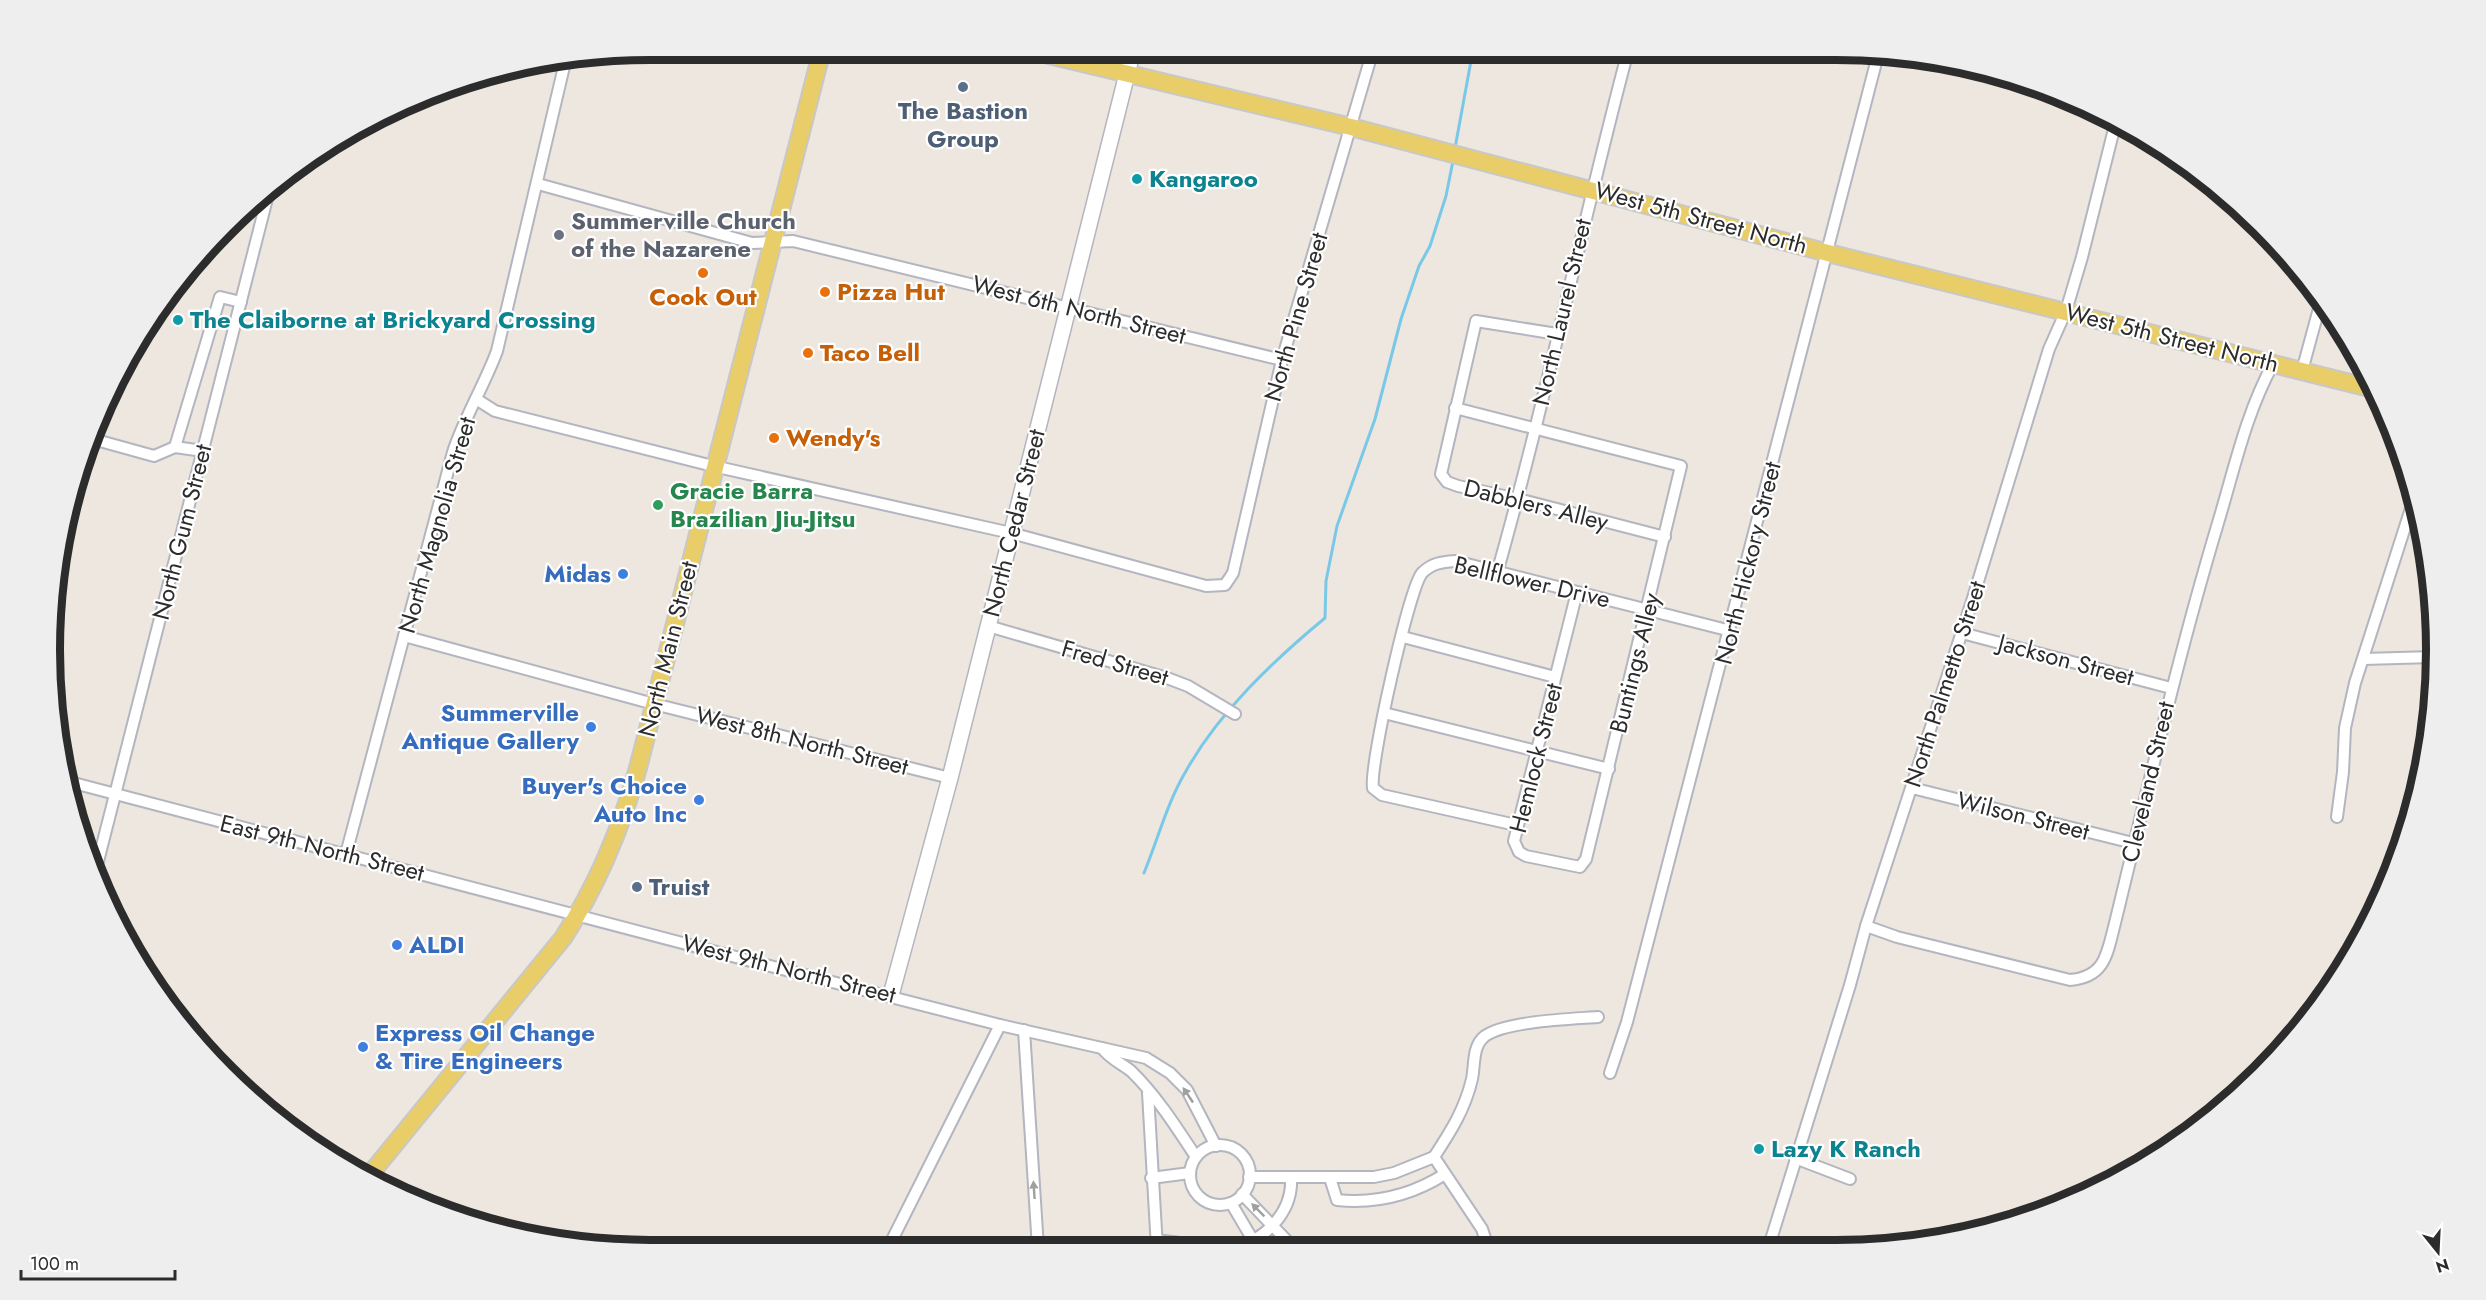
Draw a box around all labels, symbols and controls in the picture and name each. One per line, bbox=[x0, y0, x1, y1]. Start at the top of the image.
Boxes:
marker: The Bastion Group bbox=[956, 80, 970, 94]
place label: The Bastion Group bbox=[898, 93, 1028, 156]
place label: Kangaroo bbox=[1149, 161, 1258, 196]
marker: Kangaroo bbox=[1130, 172, 1144, 186]
street label: West 5th Street North bbox=[1591, 172, 1811, 263]
place label: Summerville Church of the Nazarene bbox=[571, 203, 796, 266]
street label: North Laurel Street bbox=[1523, 215, 1600, 409]
marker: Summerville Church of the Nazarene bbox=[552, 228, 566, 242]
street label: North Pine Street bbox=[1255, 228, 1336, 405]
marker: Cook Out bbox=[696, 266, 710, 280]
street label: West 6th North Street bbox=[969, 266, 1190, 353]
place label: Pizza Hut bbox=[837, 274, 945, 309]
place label: Cook Out bbox=[649, 279, 757, 314]
marker: Pizza Hut bbox=[818, 285, 832, 299]
street label: West 5th Street North bbox=[2062, 294, 2282, 381]
place label: The Claiborne at Brickyard Crossing bbox=[190, 302, 596, 337]
marker: The Claiborne at Brickyard Crossing bbox=[171, 313, 185, 327]
place label: Taco Bell bbox=[820, 335, 920, 370]
marker: Taco Bell bbox=[801, 346, 815, 360]
street label: North Magnolia Street bbox=[389, 412, 484, 637]
place label: Wendy's bbox=[786, 420, 880, 455]
street label: North Cedar Street bbox=[973, 425, 1054, 620]
marker: Wendy's bbox=[767, 431, 781, 445]
street label: North Gum Street bbox=[143, 440, 220, 623]
street label: North Hickory Street bbox=[1705, 458, 1790, 668]
street label: Dabblers Alley bbox=[1460, 470, 1612, 539]
place label: Gracie Barra Brazilian Jiu-Jitsu bbox=[670, 473, 856, 536]
marker: Gracie Barra Brazilian Jiu-Jitsu bbox=[651, 498, 665, 512]
street label: Bellflower Drive bbox=[1451, 547, 1614, 616]
place label: Midas bbox=[544, 556, 611, 591]
street label: North Main Street bbox=[629, 557, 706, 740]
marker: Midas bbox=[616, 567, 630, 581]
street label: North Palmetto Street bbox=[1895, 576, 1994, 792]
street label: Buntings Alley bbox=[1600, 589, 1669, 737]
street label: Jackson Street bbox=[1991, 624, 2138, 694]
street label: Fred Street bbox=[1057, 631, 1173, 695]
street label: Hemlock Street bbox=[1500, 679, 1571, 837]
place label: Summerville Antique Gallery bbox=[400, 695, 579, 758]
street label: West 8th North Street bbox=[692, 697, 912, 784]
street label: Cleveland Street bbox=[2112, 698, 2183, 866]
marker: Summerville Antique Gallery bbox=[584, 720, 598, 734]
place label: Buyer's Choice Auto Inc bbox=[522, 768, 687, 831]
street label: Wilson Street bbox=[1953, 782, 2093, 849]
marker: Buyer's Choice Auto Inc bbox=[692, 793, 706, 807]
street label: East 9th North Street bbox=[216, 805, 428, 890]
place label: Truist bbox=[649, 869, 710, 904]
marker: Truist bbox=[630, 880, 644, 894]
street label: West 9th North Street bbox=[679, 925, 900, 1012]
place label: ALDI bbox=[408, 927, 465, 962]
marker: ALDI bbox=[390, 938, 404, 952]
place label: Express Oil Change & Tire Engineers bbox=[375, 1015, 595, 1078]
marker: Express Oil Change & Tire Engineers bbox=[356, 1040, 370, 1054]
one-way arrow bbox=[1183, 1086, 1194, 1103]
place label: Lazy K Ranch bbox=[1771, 1131, 1921, 1166]
marker: Lazy K Ranch bbox=[1752, 1142, 1766, 1156]
one-way arrow bbox=[1030, 1180, 1039, 1199]
one-way arrow bbox=[1251, 1203, 1265, 1217]
north arrow bbox=[2408, 1222, 2468, 1282]
scale bar bbox=[21, 1243, 176, 1281]
text: 100 m bbox=[30, 1251, 79, 1277]
text: N bbox=[2433, 1253, 2452, 1279]

